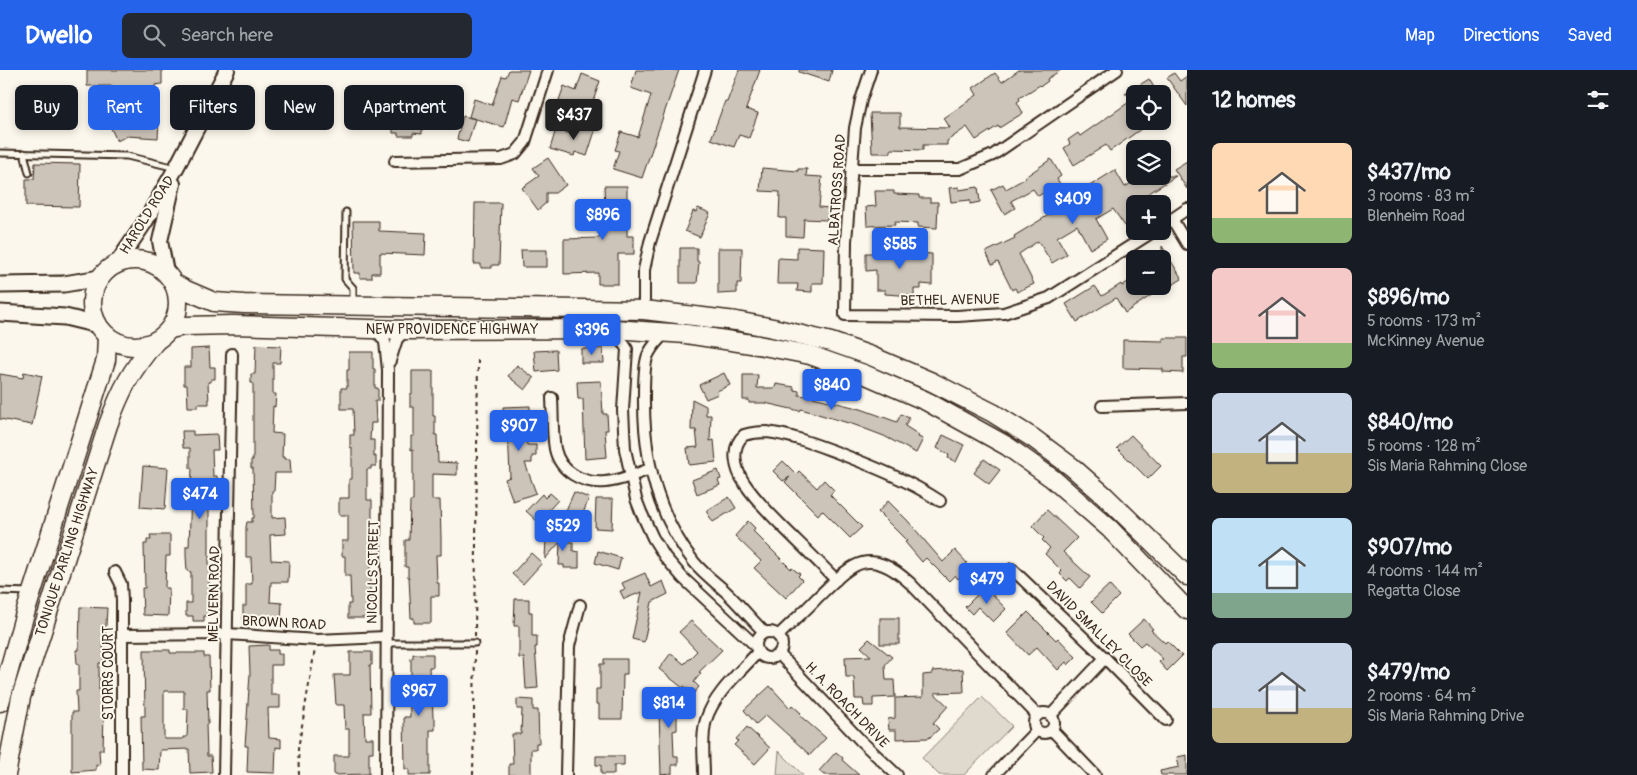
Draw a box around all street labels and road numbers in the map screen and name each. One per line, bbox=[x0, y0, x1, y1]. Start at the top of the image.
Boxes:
street label: ALBATROSS ROAD bbox=[825, 133, 849, 246]
street label: HAROLD ROAD bbox=[116, 172, 178, 257]
street label: BETHEL AVENUE bbox=[900, 291, 1000, 309]
street label: NEW PROVIDENCE HIGHWAY bbox=[366, 321, 538, 338]
street label: TONIQUE DARLING HIGHWAY bbox=[32, 465, 102, 639]
street label: NICOLLS STREET bbox=[364, 520, 382, 624]
street label: MELVERN ROAD bbox=[205, 545, 223, 642]
street label: DAVID SMALLEY CLOSE bbox=[1043, 578, 1155, 690]
street label: BROWN ROAD bbox=[241, 612, 327, 634]
street label: STORRS COURT bbox=[100, 626, 117, 720]
street label: H. A. ROACH DRIVE bbox=[802, 659, 892, 751]

